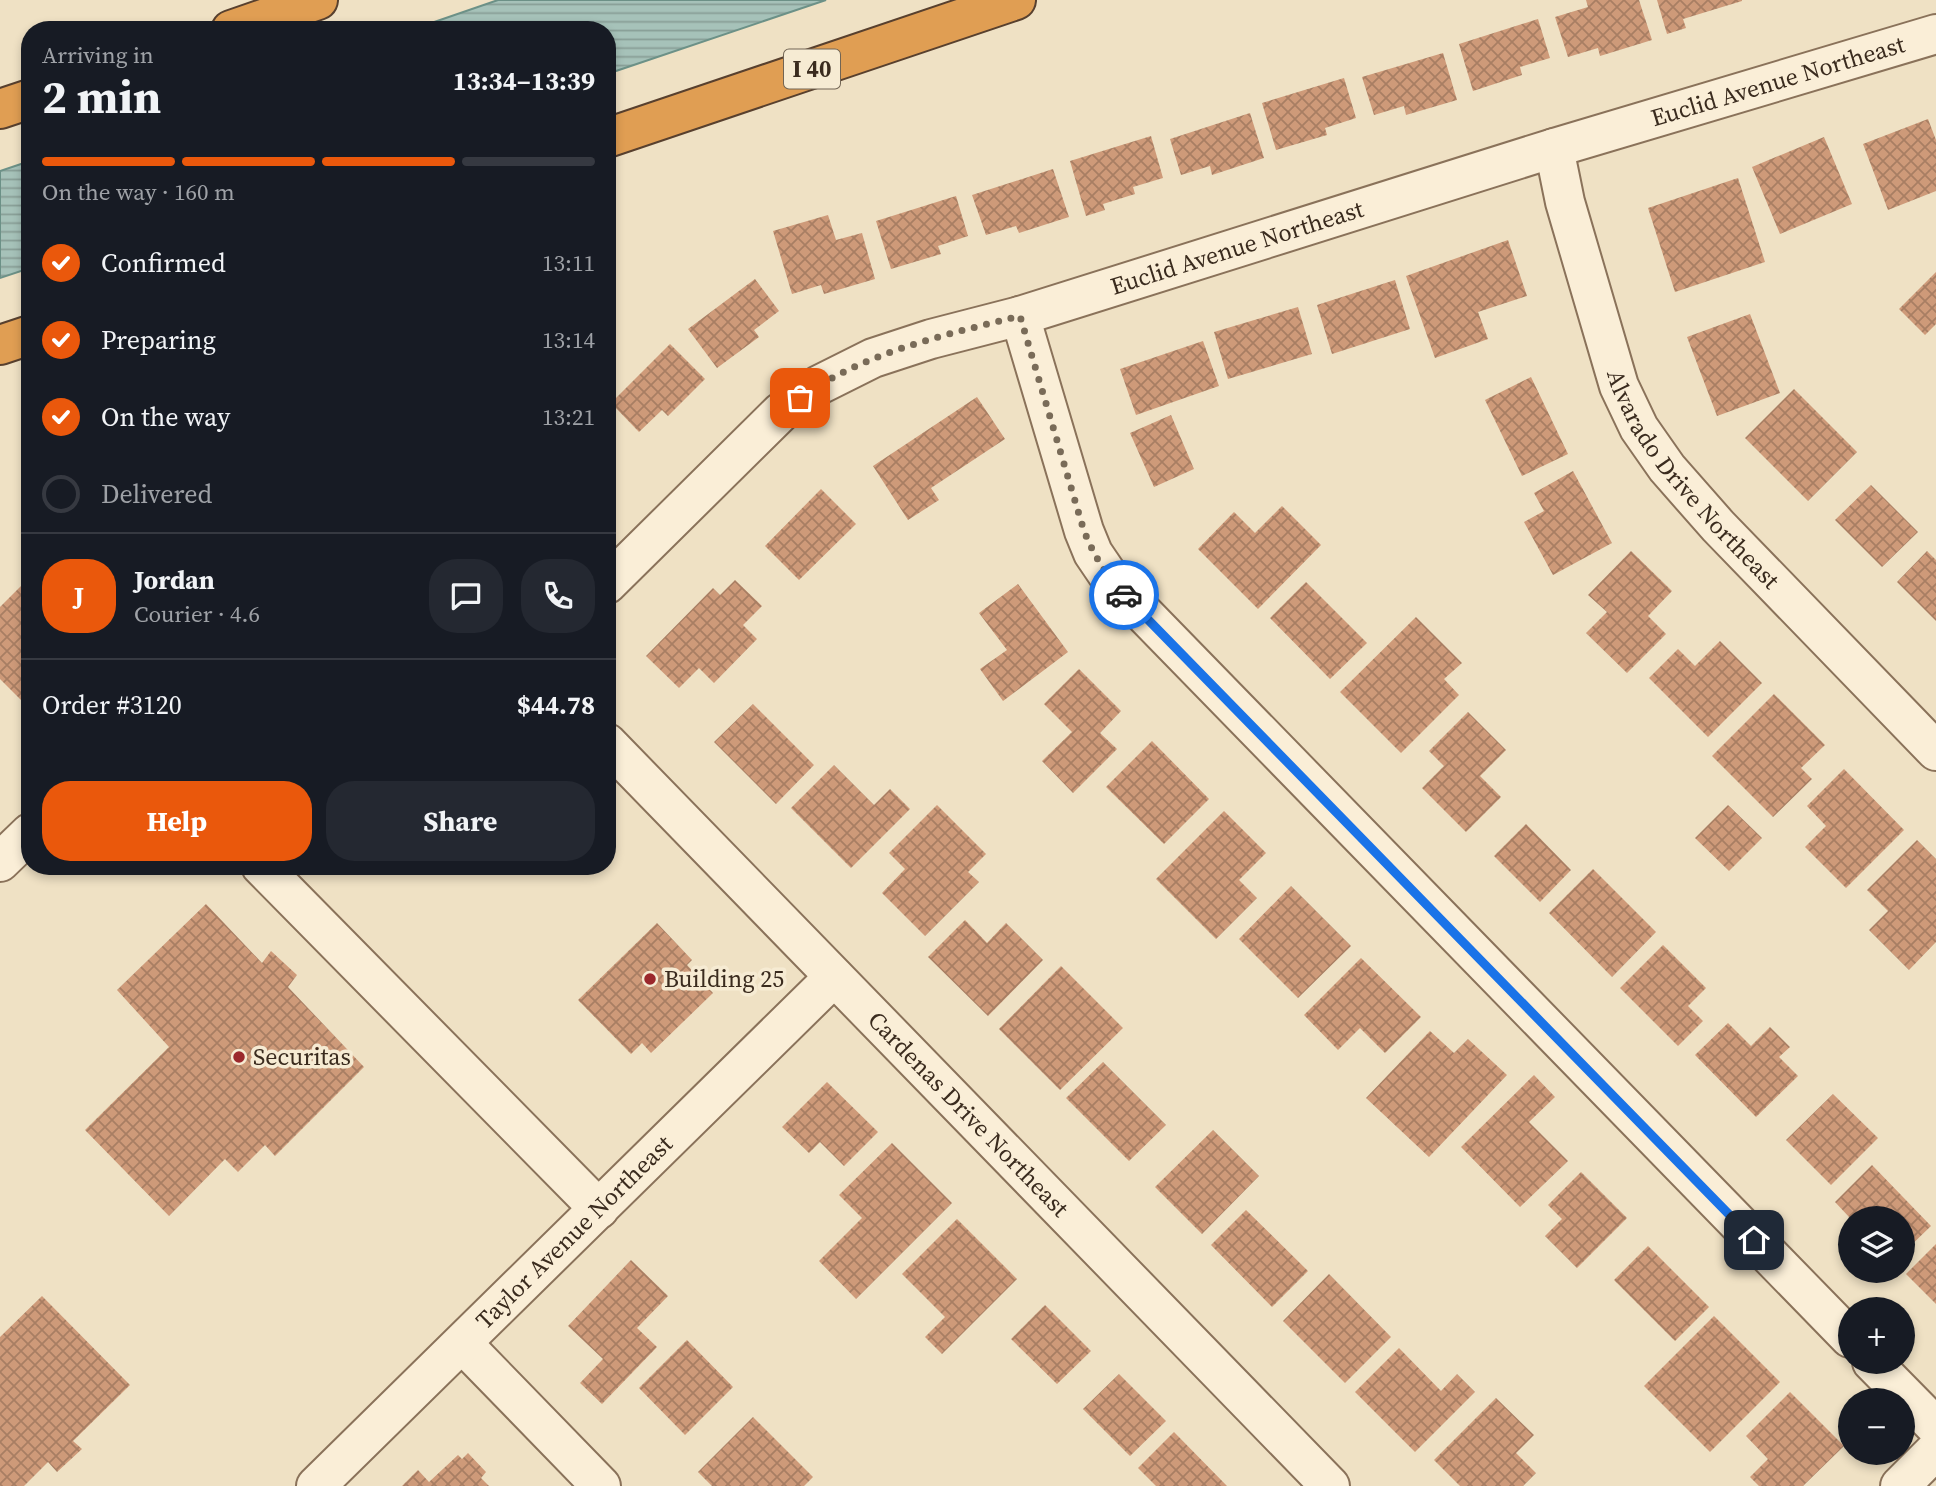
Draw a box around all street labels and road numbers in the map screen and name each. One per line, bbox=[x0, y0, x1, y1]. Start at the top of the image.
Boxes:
street label: Euclid Avenue Northeast bbox=[1647, 27, 1909, 134]
road number: I 40 bbox=[784, 50, 840, 88]
street label: Euclid Avenue Northeast bbox=[1106, 192, 1367, 303]
street label: Alvarado Drive Northeast bbox=[1599, 366, 1787, 596]
street label: Cardenas Drive Northeast bbox=[861, 1004, 1077, 1224]
street label: Taylor Avenue Northeast bbox=[468, 1128, 680, 1336]

